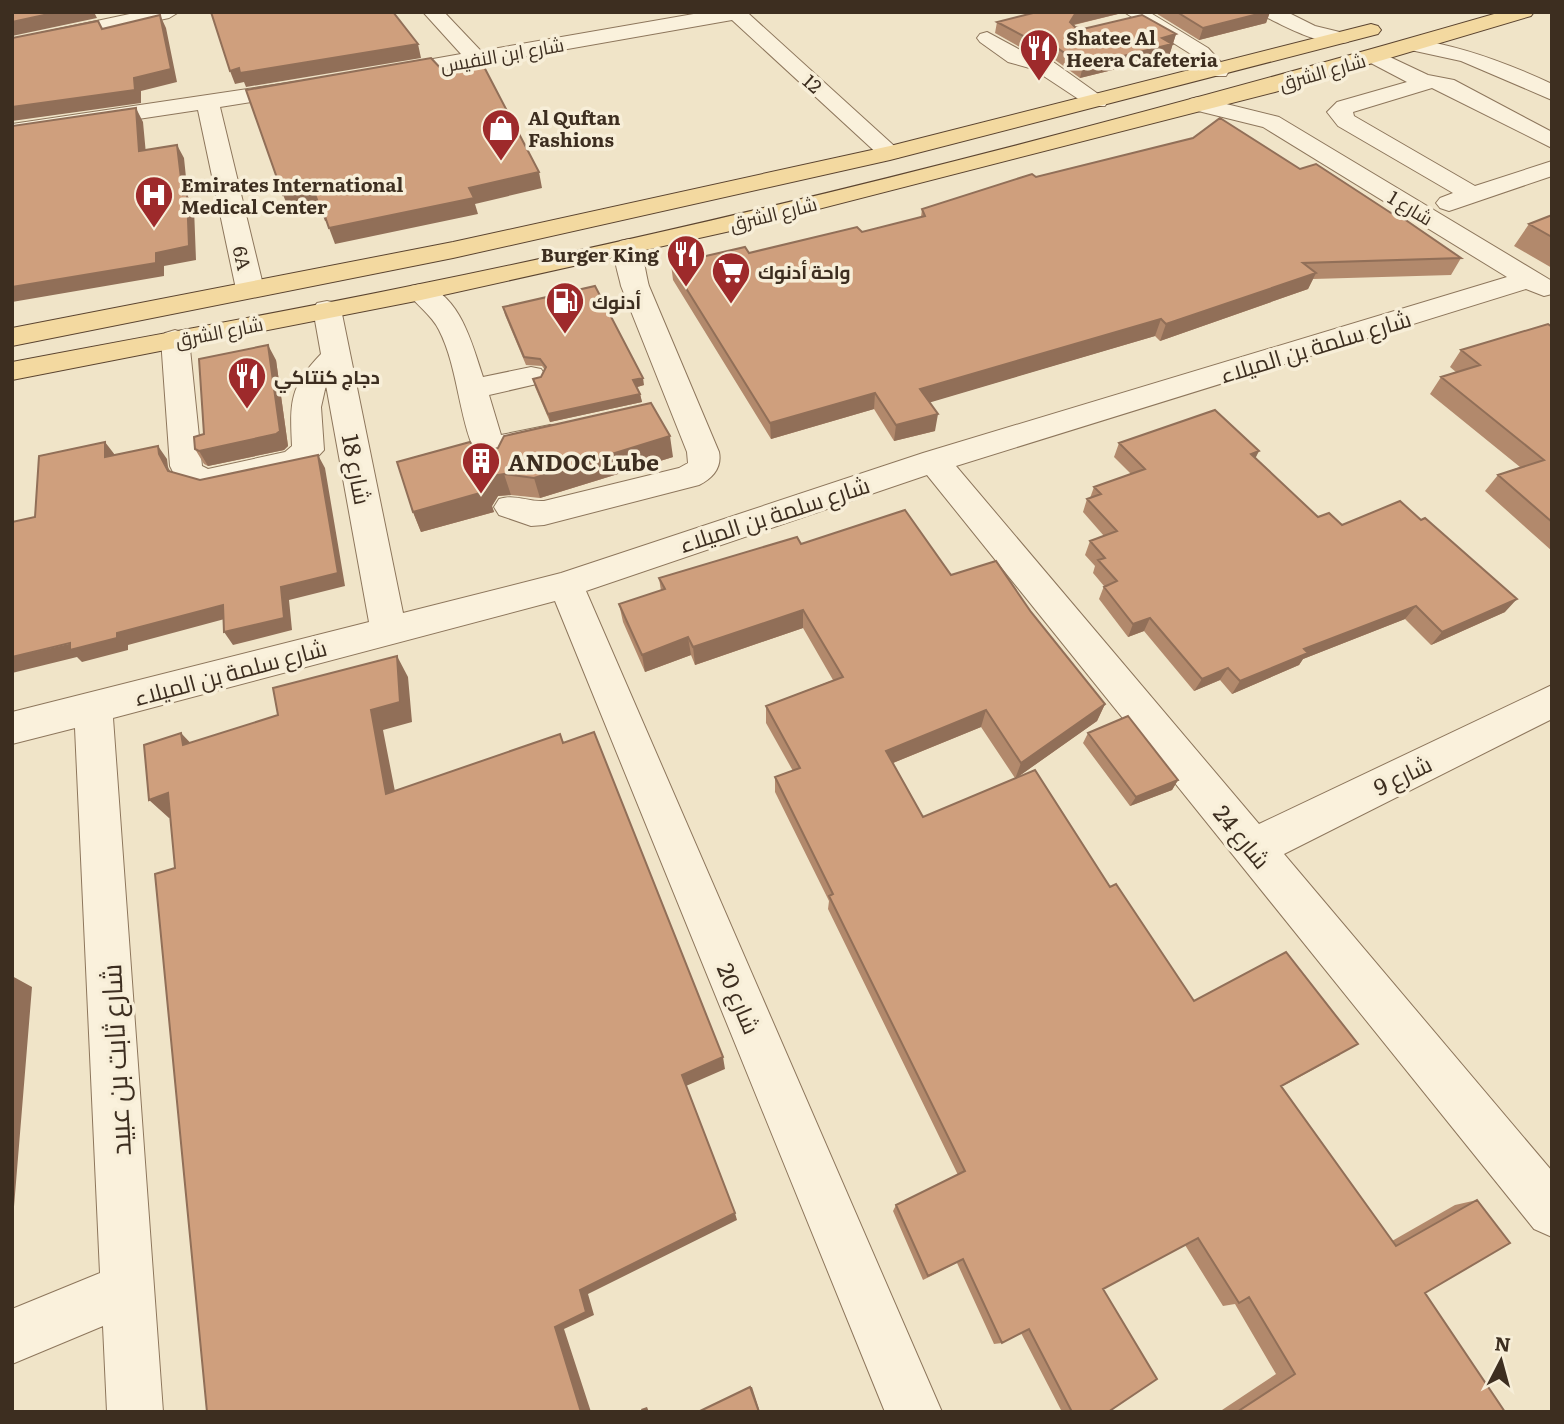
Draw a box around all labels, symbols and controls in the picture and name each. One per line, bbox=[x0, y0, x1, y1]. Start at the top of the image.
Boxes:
place label: Shatee Al Heera Cafeteria bbox=[1066, 23, 1218, 73]
restaurant icon: Shatee Al Heera Cafeteria bbox=[1018, 27, 1060, 82]
street label: شارع ابن النفيس bbox=[438, 29, 566, 80]
street label: شارع الشرق bbox=[1275, 45, 1369, 98]
street label: 12 bbox=[797, 67, 829, 99]
place label: Al Quftan Fashions bbox=[528, 103, 620, 153]
shop icon: Al Quftan Fashions bbox=[480, 107, 522, 162]
place label: Emirates International Medical Center bbox=[181, 170, 403, 220]
hospital icon: Emirates International Medical Center bbox=[133, 174, 175, 229]
street label: شارع 1 bbox=[1383, 183, 1439, 232]
street label: شارع الشرق bbox=[726, 189, 820, 238]
restaurant icon: Burger King bbox=[665, 233, 707, 288]
place label: Burger King bbox=[541, 240, 659, 268]
street label: 6A bbox=[227, 243, 259, 273]
supermarket icon: واحة أدنوك bbox=[710, 250, 752, 305]
place label: واحة أدنوك bbox=[758, 257, 851, 285]
fuel station icon: أدنوك bbox=[544, 280, 586, 335]
place label: أدنوك bbox=[592, 287, 641, 315]
street label: شارع سلمة بن الميلاء bbox=[1215, 300, 1415, 391]
street label: شارع الشرق bbox=[173, 309, 266, 354]
restaurant icon: دجاج كنتاكي bbox=[226, 355, 268, 410]
place label: دجاج كنتاكي bbox=[274, 362, 380, 393]
street label: شارع 18 bbox=[334, 431, 381, 507]
building icon: ANDOC Lube bbox=[460, 440, 502, 495]
place label: ANDOC Lube bbox=[508, 444, 659, 478]
street label: شارع سلمة بن الميلاء bbox=[674, 466, 874, 561]
street label: شارع سلمة بن الميلاء bbox=[130, 629, 330, 714]
street label: شارع 9 bbox=[1367, 745, 1437, 804]
street label: شارع 24 bbox=[1206, 797, 1279, 876]
street label: شارع 20 bbox=[709, 957, 770, 1039]
street label: شارع ثابت بن عبيد bbox=[88, 963, 140, 1157]
north arrow bbox=[1466, 1326, 1536, 1396]
text: N bbox=[1493, 1328, 1512, 1358]

